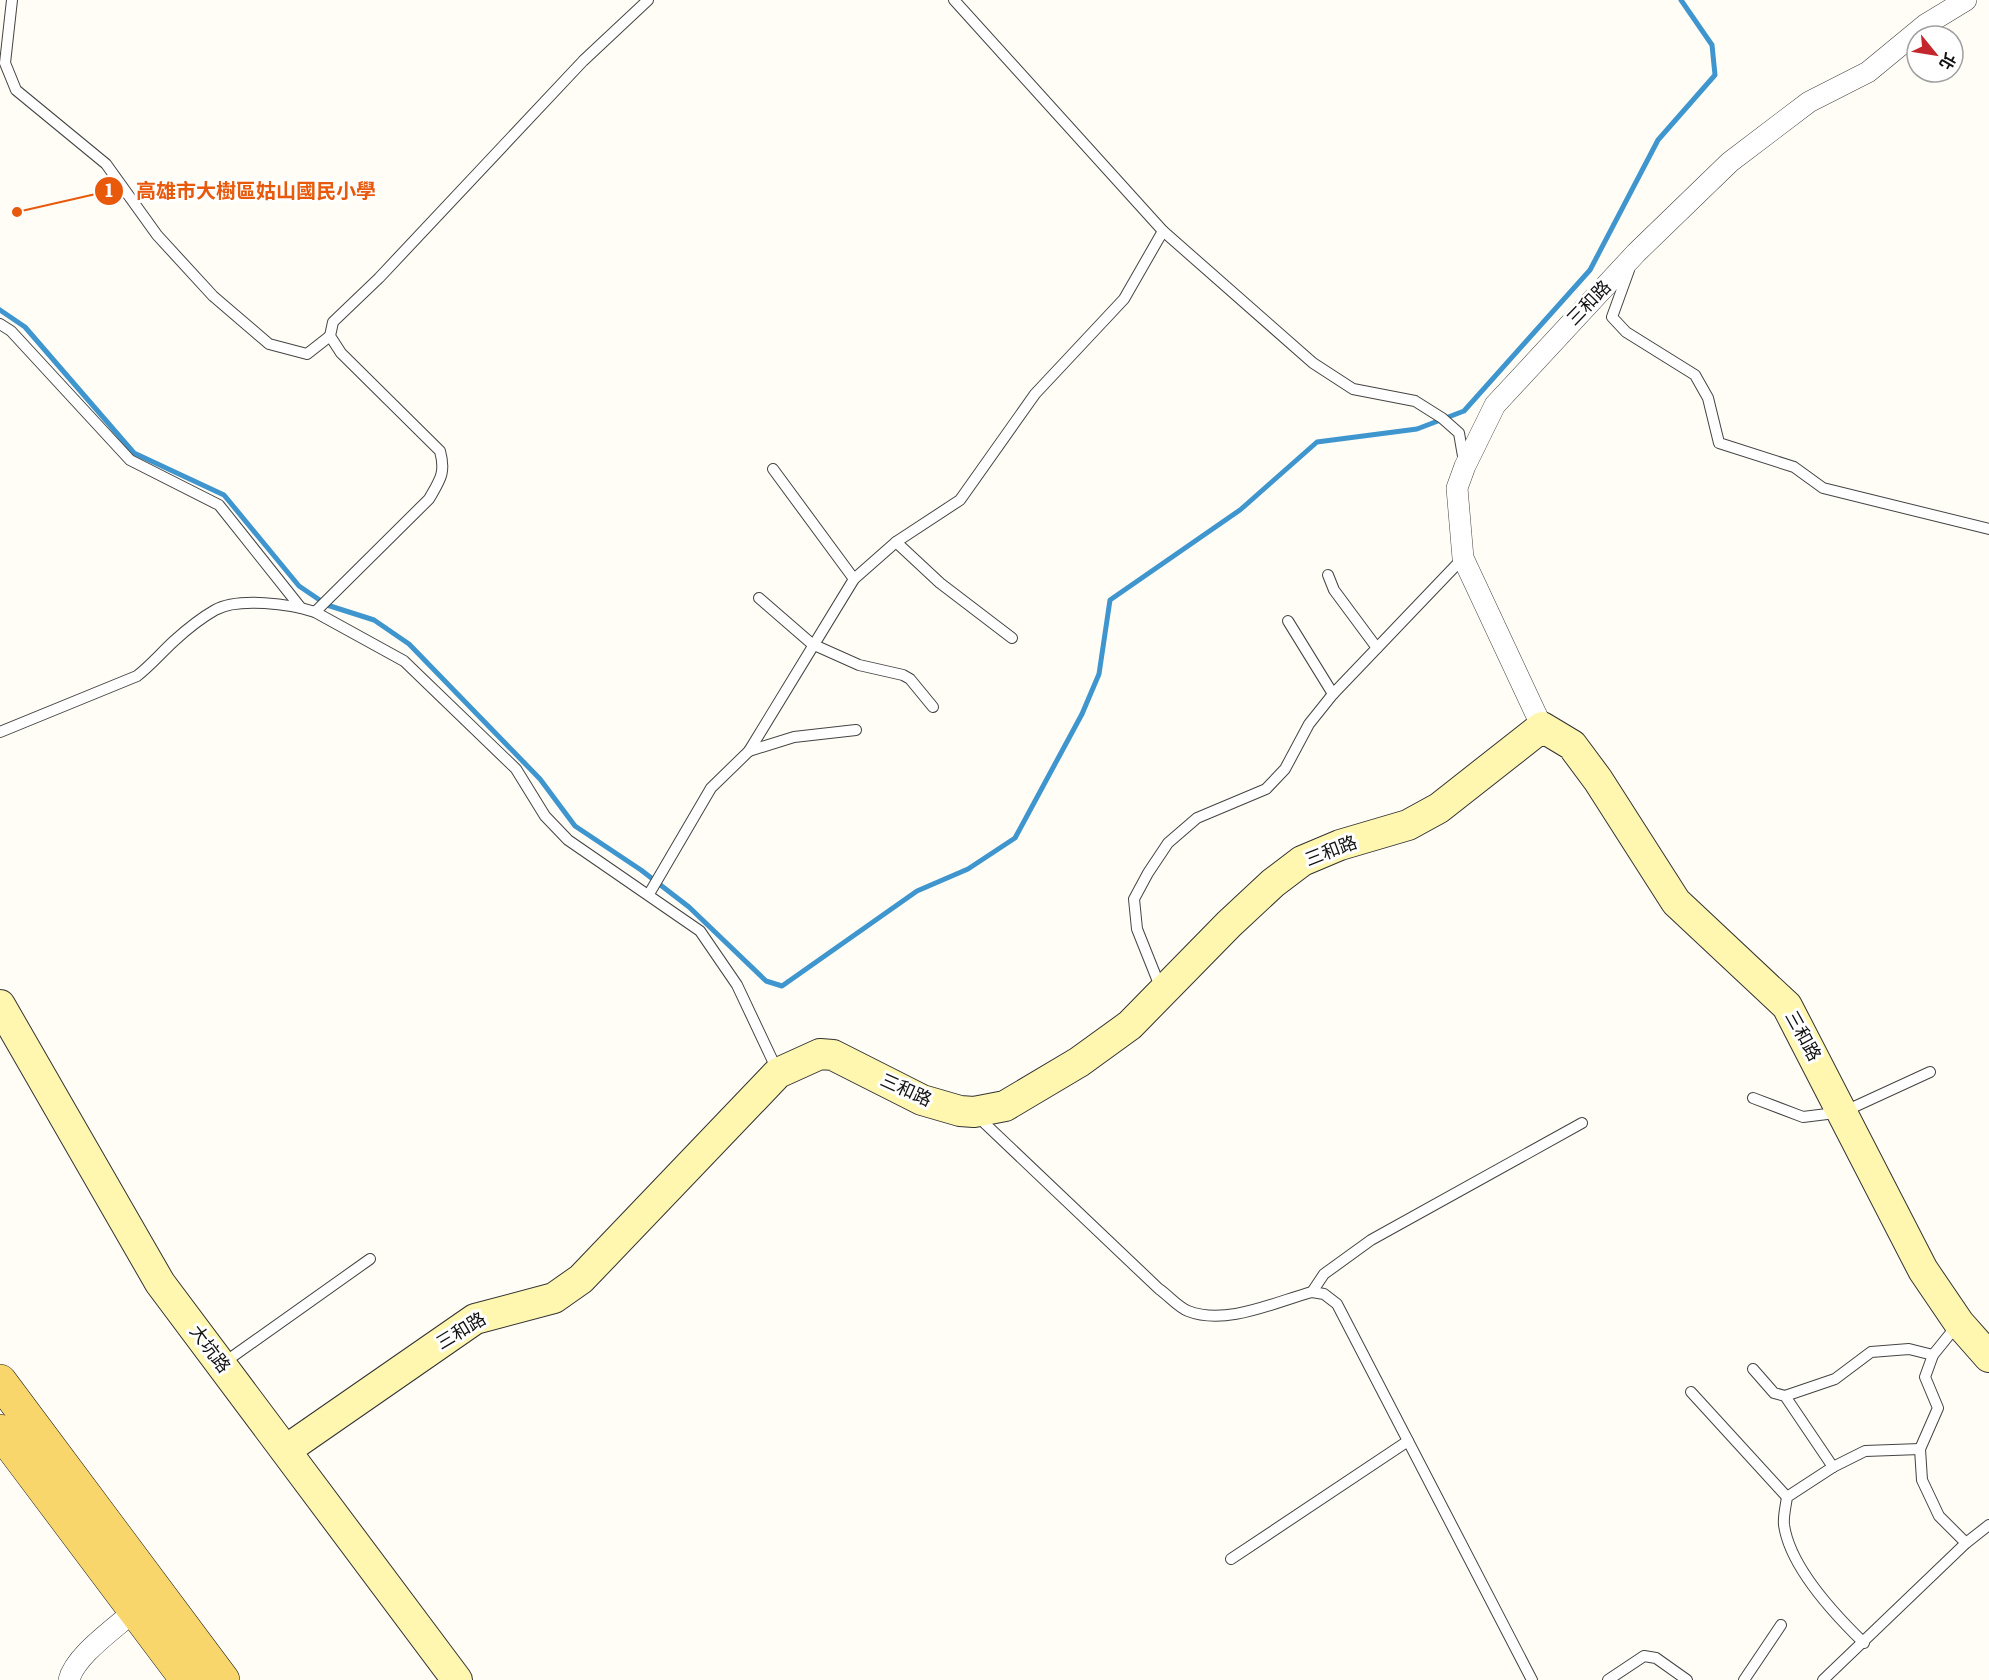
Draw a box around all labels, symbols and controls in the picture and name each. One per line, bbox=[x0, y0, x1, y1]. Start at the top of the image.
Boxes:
north arrow bbox=[1905, 24, 1965, 84]
text: 北 bbox=[1934, 49, 1963, 75]
callout: 高雄市大樹區姑山國民小學 bbox=[94, 172, 388, 210]
text: 高雄市大樹區姑山國民小學 bbox=[136, 174, 376, 204]
text: 1 bbox=[105, 176, 113, 203]
street label: 三和路 bbox=[1559, 273, 1616, 331]
street label: 三和路 bbox=[1300, 827, 1361, 872]
street label: 三和路 bbox=[1779, 1005, 1829, 1065]
street label: 三和路 bbox=[876, 1065, 937, 1112]
street label: 三和路 bbox=[430, 1304, 490, 1355]
street label: 大坑路 bbox=[184, 1318, 238, 1378]

